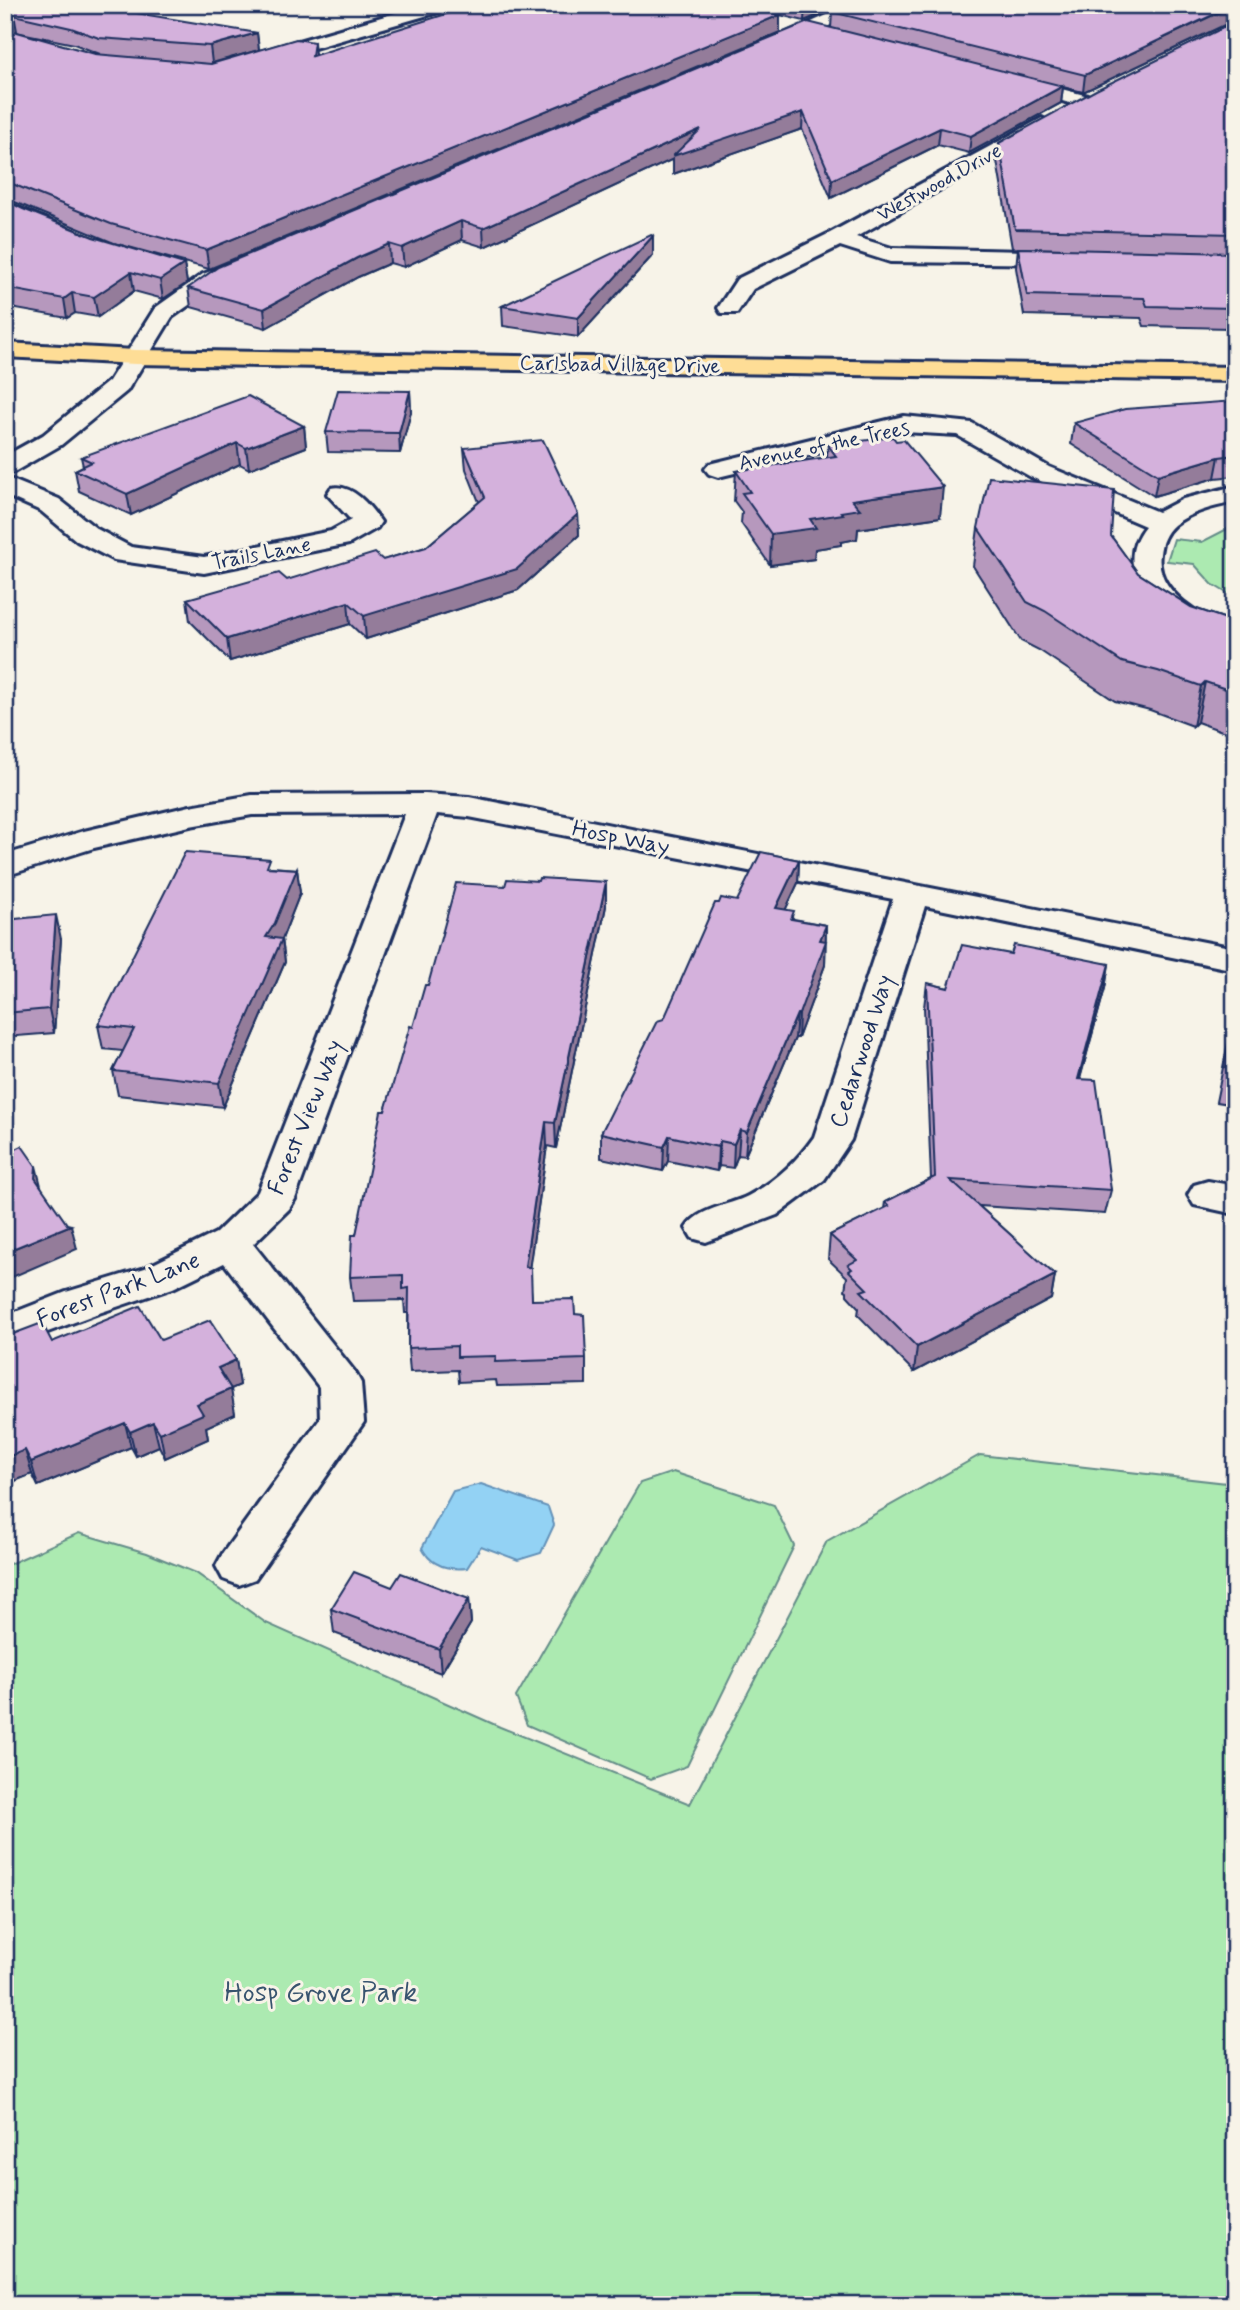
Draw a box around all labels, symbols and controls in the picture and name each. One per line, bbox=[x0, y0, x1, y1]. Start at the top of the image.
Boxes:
street label: Westwood Drive bbox=[872, 137, 1007, 229]
street label: Carlsbad Village Drive bbox=[519, 349, 721, 381]
street label: Avenue of the Trees bbox=[736, 414, 912, 478]
street label: Trails Lane bbox=[209, 531, 313, 577]
street label: Hosp Way bbox=[569, 814, 672, 863]
street label: Cedarwood Way bbox=[823, 971, 902, 1132]
street label: Forest View Way bbox=[261, 1035, 352, 1200]
street label: Forest Park Lane bbox=[32, 1245, 205, 1336]
park label: Hosp Grove Park bbox=[225, 1975, 417, 2012]

